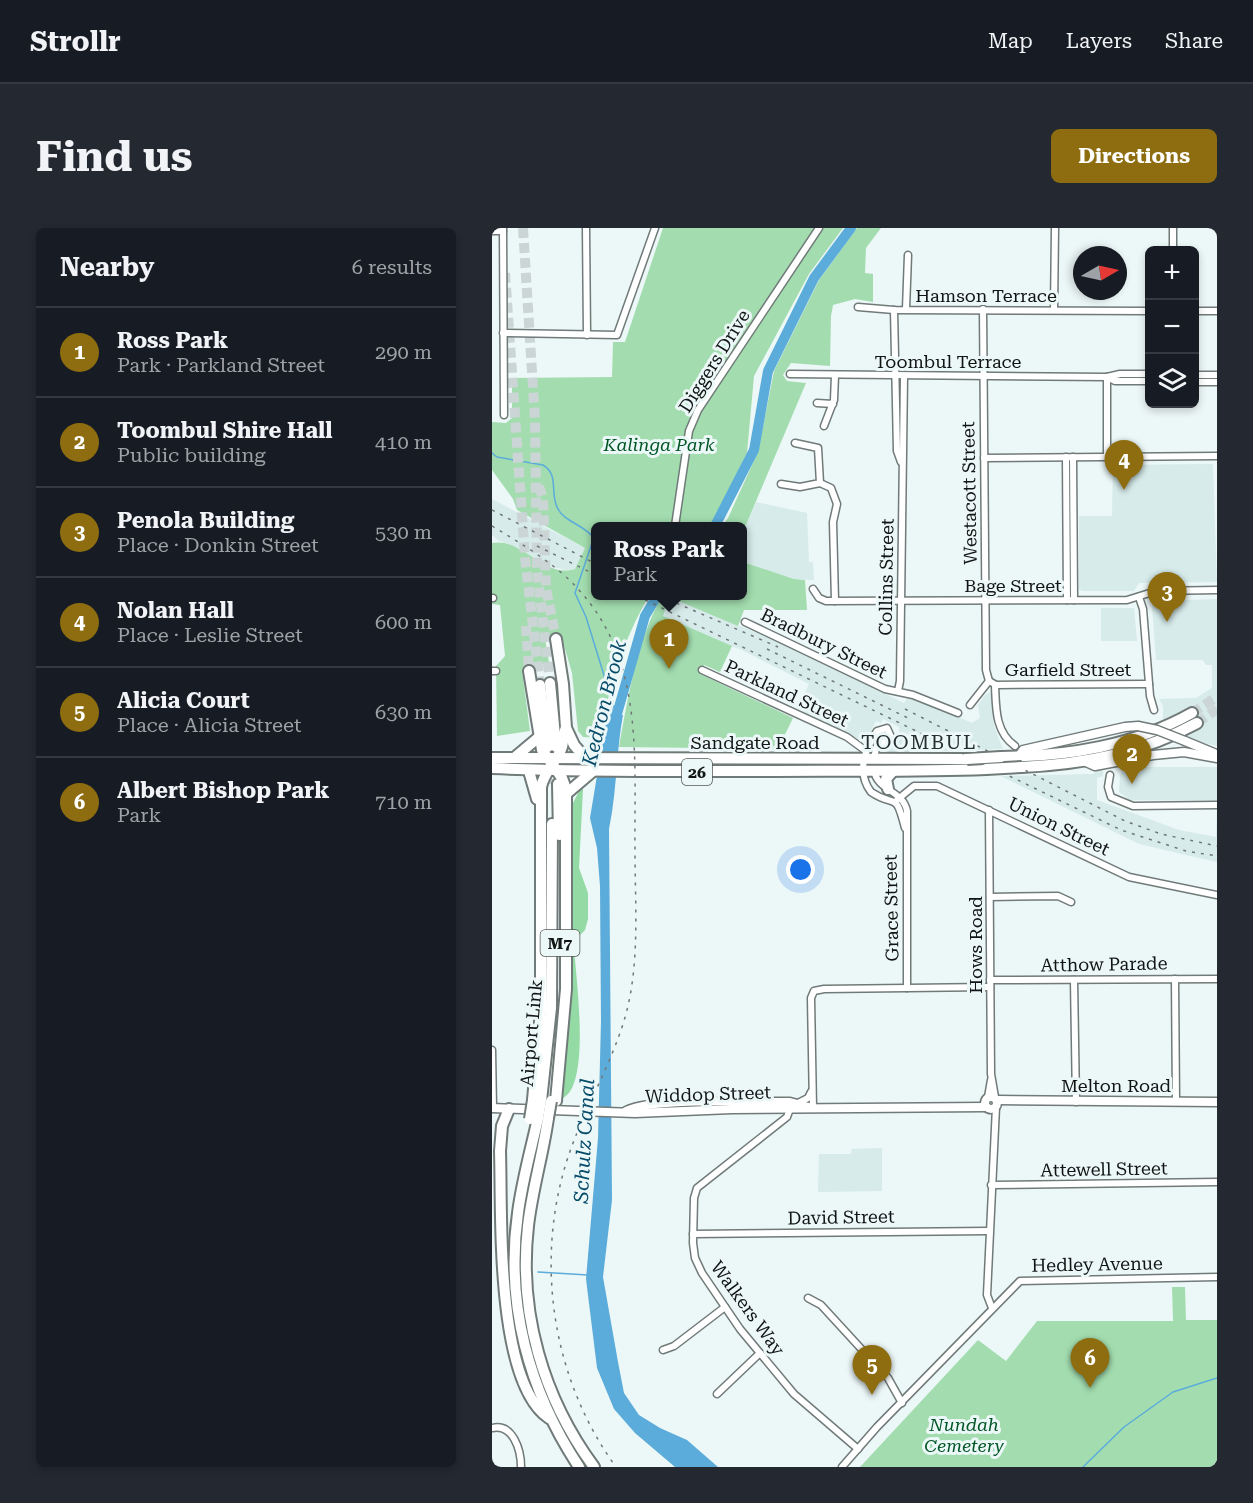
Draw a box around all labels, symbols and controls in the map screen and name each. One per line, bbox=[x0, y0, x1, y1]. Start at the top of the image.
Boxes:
text: Strollr bbox=[30, 25, 121, 58]
text: Map bbox=[988, 29, 1033, 53]
text: Layers bbox=[1066, 29, 1132, 53]
text: Share bbox=[1165, 29, 1223, 53]
button: Directions bbox=[1051, 129, 1217, 183]
text: Find us bbox=[36, 132, 193, 181]
north arrow bbox=[1073, 246, 1127, 300]
map controls bbox=[1145, 246, 1199, 408]
button: + bbox=[1145, 246, 1199, 300]
text: Nearby bbox=[60, 252, 154, 282]
text: 6 results bbox=[352, 255, 432, 279]
street label: Hamson Terrace bbox=[915, 285, 1057, 306]
button: − bbox=[1145, 300, 1199, 354]
street label: Diggers Drive bbox=[674, 306, 754, 416]
text: Ross Park bbox=[117, 328, 228, 353]
text: 1 bbox=[74, 340, 85, 364]
text: 290 m bbox=[375, 340, 432, 364]
street label: Toombul Terrace bbox=[875, 351, 1022, 372]
text: Park · Parkland Street bbox=[117, 353, 325, 377]
button: layers bbox=[1145, 354, 1199, 408]
text: Toombul Shire Hall bbox=[117, 418, 333, 443]
street label: Westacott Street bbox=[957, 421, 981, 565]
text: 2 bbox=[74, 430, 85, 454]
text: 410 m bbox=[375, 430, 432, 454]
park label: Kalinga Park bbox=[603, 434, 715, 455]
pin: 4 bbox=[1104, 440, 1144, 490]
text: Public building bbox=[117, 443, 266, 467]
text: Penola Building bbox=[117, 508, 294, 533]
street label: Collins Street bbox=[874, 518, 898, 636]
text: 3 bbox=[74, 520, 85, 544]
text: 530 m bbox=[375, 520, 432, 544]
popup bbox=[591, 522, 747, 600]
text: Place · Donkin Street bbox=[117, 533, 319, 557]
text: Ross Park bbox=[613, 537, 725, 562]
text: Park bbox=[613, 562, 658, 586]
pin: 3 bbox=[1148, 572, 1186, 622]
street label: Bage Street bbox=[964, 575, 1062, 596]
text: Nolan Hall bbox=[117, 598, 234, 623]
street label: Bradbury Street bbox=[757, 603, 891, 683]
text: 4 bbox=[74, 610, 85, 634]
text: 600 m bbox=[375, 610, 432, 634]
pin: 1 bbox=[650, 620, 688, 669]
text: Place · Leslie Street bbox=[117, 623, 303, 647]
water label: Kedron Brook bbox=[577, 637, 631, 769]
street label: Parkland Street bbox=[722, 655, 852, 731]
street label: Garfield Street bbox=[1005, 659, 1132, 680]
text: Alicia Court bbox=[117, 688, 250, 713]
text: 5 bbox=[74, 700, 85, 724]
text: 630 m bbox=[375, 700, 432, 724]
text: Place · Alicia Street bbox=[117, 713, 302, 737]
district label: TOOMBUL bbox=[861, 730, 977, 754]
street label: Sandgate Road bbox=[691, 732, 820, 753]
pin: 2 bbox=[1112, 734, 1152, 784]
road number: 26 bbox=[682, 759, 712, 785]
text: Albert Bishop Park bbox=[117, 778, 329, 803]
text: 6 bbox=[74, 790, 85, 814]
text: 710 m bbox=[375, 790, 432, 814]
street label: Union Street bbox=[1005, 792, 1113, 860]
text: Park bbox=[117, 803, 161, 827]
street label: Grace Street bbox=[880, 854, 902, 962]
your location bbox=[786, 855, 815, 884]
street label: Hows Road bbox=[965, 896, 986, 994]
road number: M7 bbox=[540, 930, 580, 956]
street label: Atthow Parade bbox=[1040, 952, 1168, 976]
street label: Airport Link bbox=[516, 979, 546, 1087]
street label: Melton Road bbox=[1061, 1075, 1172, 1096]
water label: Schulz Canal bbox=[569, 1078, 599, 1205]
street label: Widdop Street bbox=[645, 1081, 772, 1107]
street label: Attewell Street bbox=[1040, 1157, 1168, 1181]
street label: David Street bbox=[787, 1206, 895, 1228]
street label: Hedley Avenue bbox=[1031, 1252, 1163, 1276]
street label: Walkers Way bbox=[707, 1257, 789, 1360]
pin: 6 bbox=[1070, 1338, 1110, 1388]
pin: 5 bbox=[852, 1346, 892, 1395]
park label: Nundah Cemetery bbox=[924, 1414, 1005, 1456]

